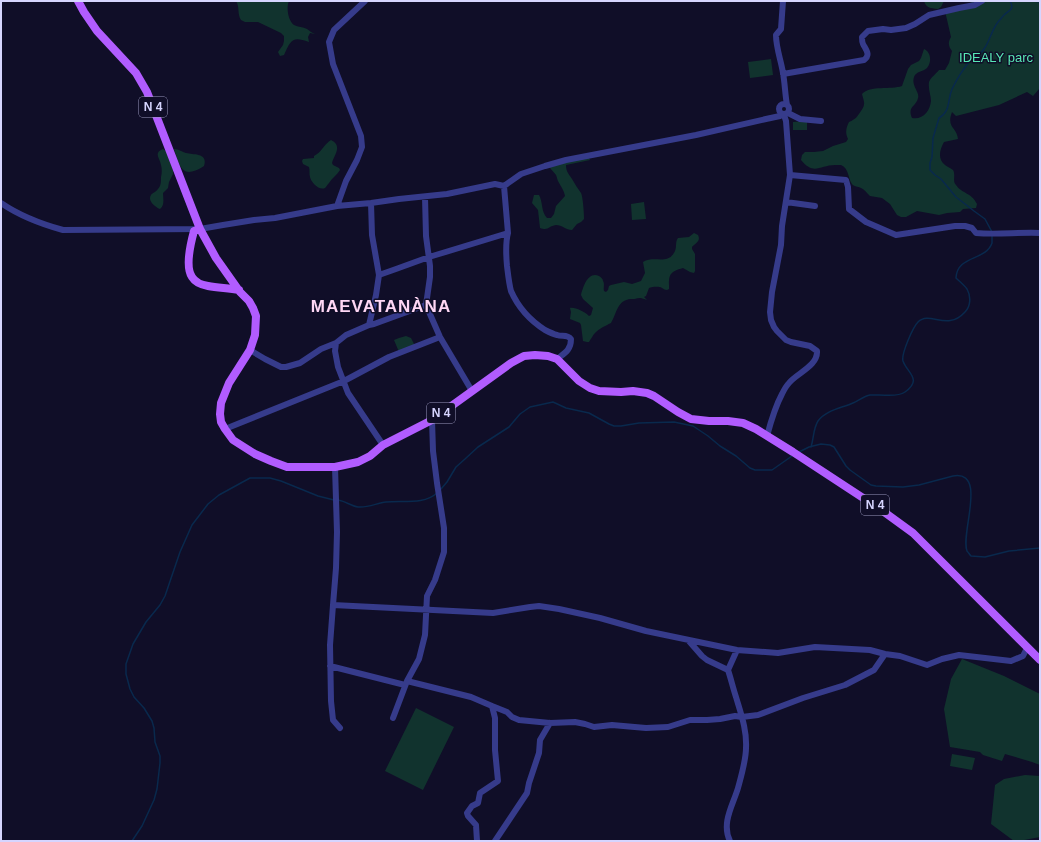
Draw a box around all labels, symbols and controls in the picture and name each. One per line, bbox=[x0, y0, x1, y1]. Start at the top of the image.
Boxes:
park label: IDEALY parc bbox=[959, 50, 1033, 65]
road number: N 4 bbox=[139, 97, 167, 117]
district label: MAEVATANÀNA bbox=[311, 297, 451, 316]
road number: N 4 bbox=[427, 403, 455, 423]
road number: N 4 bbox=[861, 495, 889, 515]

